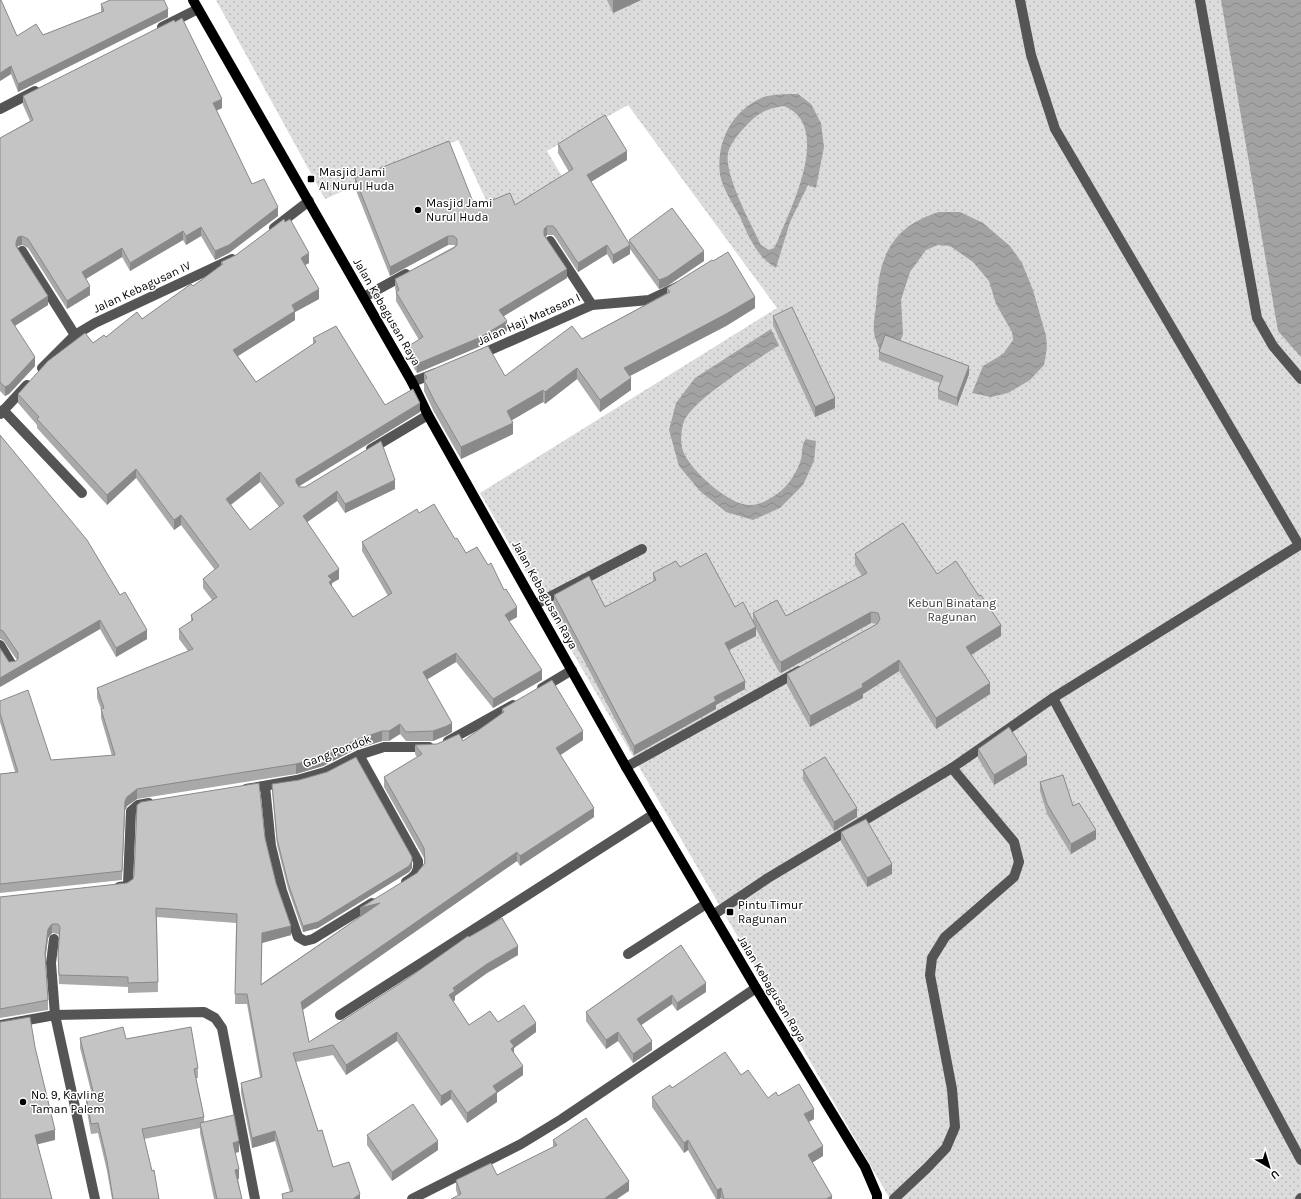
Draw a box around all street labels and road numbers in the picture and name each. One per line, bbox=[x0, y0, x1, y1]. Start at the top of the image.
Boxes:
street label: Jalan Kebagusan Raya bbox=[350, 256, 424, 368]
street label: Jalan Kebagusan IV bbox=[91, 258, 193, 316]
street label: Jalan Haji Matasan I bbox=[476, 290, 582, 348]
street label: Jalan Kebagusan Raya bbox=[509, 538, 581, 652]
street label: Gang Pondok bbox=[301, 731, 373, 770]
street label: Jalan Kebagusan Raya bbox=[735, 933, 809, 1045]

